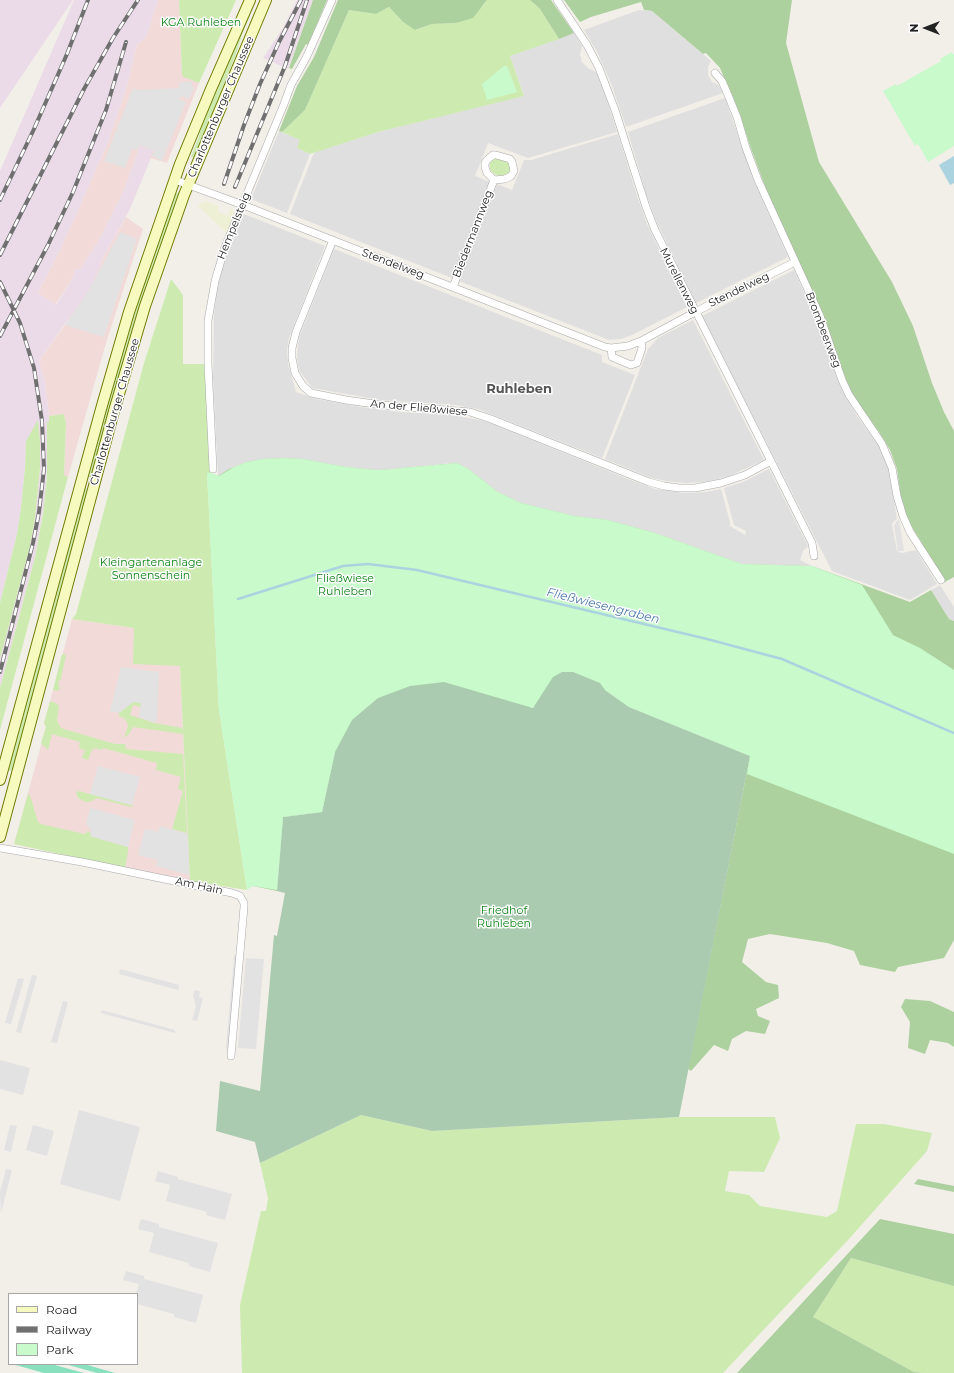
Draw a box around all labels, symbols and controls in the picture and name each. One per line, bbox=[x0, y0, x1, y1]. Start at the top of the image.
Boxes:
north arrow bbox=[906, 8, 946, 48]
park label: KGA Ruhleben bbox=[161, 16, 241, 30]
text: N bbox=[907, 24, 921, 32]
street label: Charlottenburger Chaussee bbox=[185, 34, 257, 180]
street label: Biedermannweg bbox=[450, 188, 496, 280]
street label: Hempelsteig bbox=[215, 191, 253, 261]
street label: Stendelweg bbox=[360, 246, 426, 282]
street label: Murellenweg bbox=[657, 246, 701, 316]
street label: Stendelweg bbox=[707, 270, 771, 310]
street label: Brombeerweg bbox=[802, 290, 844, 370]
street label: Charlottenburger Chaussee bbox=[88, 337, 142, 487]
district label: Ruhleben bbox=[486, 381, 552, 397]
street label: An der Fließwiese bbox=[370, 397, 468, 419]
park label: Kleingartenanlage Sonnenschein bbox=[100, 556, 202, 582]
park label: Fließwiese Ruhleben bbox=[316, 572, 374, 598]
water label: Fließwiesengraben bbox=[545, 585, 661, 627]
street label: Am Hain bbox=[174, 875, 224, 897]
park label: Friedhof Ruhleben bbox=[477, 904, 531, 930]
legend bbox=[8, 1293, 138, 1365]
text: Road bbox=[46, 1302, 77, 1317]
text: Railway bbox=[46, 1322, 92, 1337]
text: Park bbox=[46, 1342, 73, 1357]

